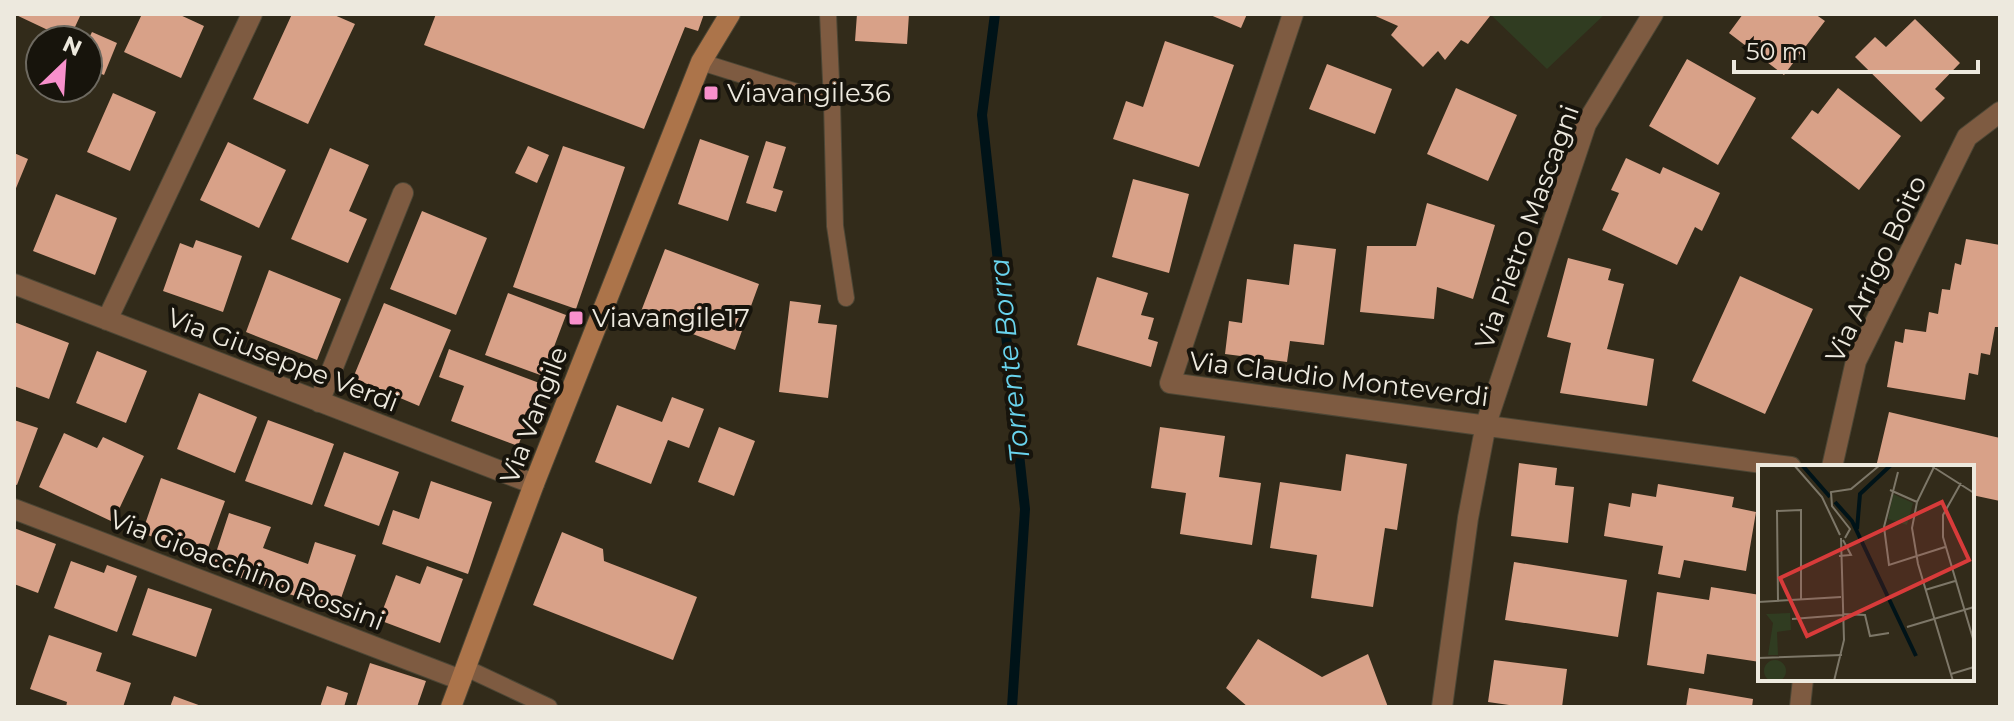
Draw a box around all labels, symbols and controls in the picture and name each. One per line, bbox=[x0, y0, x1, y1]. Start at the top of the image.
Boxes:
north arrow bbox=[24, 24, 104, 104]
scale bar bbox=[1734, 24, 1978, 74]
text: N bbox=[58, 30, 86, 62]
text: 50 m bbox=[1746, 37, 1807, 66]
place label: Viavangile36 bbox=[727, 77, 891, 109]
marker: Viavangile36 bbox=[702, 84, 720, 102]
street label: Via Pietro Mascagni bbox=[1468, 101, 1586, 353]
street label: Via Arrigo Boito bbox=[1819, 170, 1933, 368]
water label: Torrente Borra bbox=[981, 257, 1037, 463]
street label: Via Giuseppe Verdi bbox=[163, 301, 403, 419]
place label: Viavangile17 bbox=[592, 302, 750, 334]
marker: Viavangile17 bbox=[567, 309, 585, 327]
street label: Via Vangile bbox=[493, 342, 575, 488]
street label: Via Claudio Monteverdi bbox=[1188, 345, 1490, 413]
inset map bbox=[1758, 465, 1974, 681]
street label: Via Gioacchino Rossini bbox=[105, 503, 389, 637]

